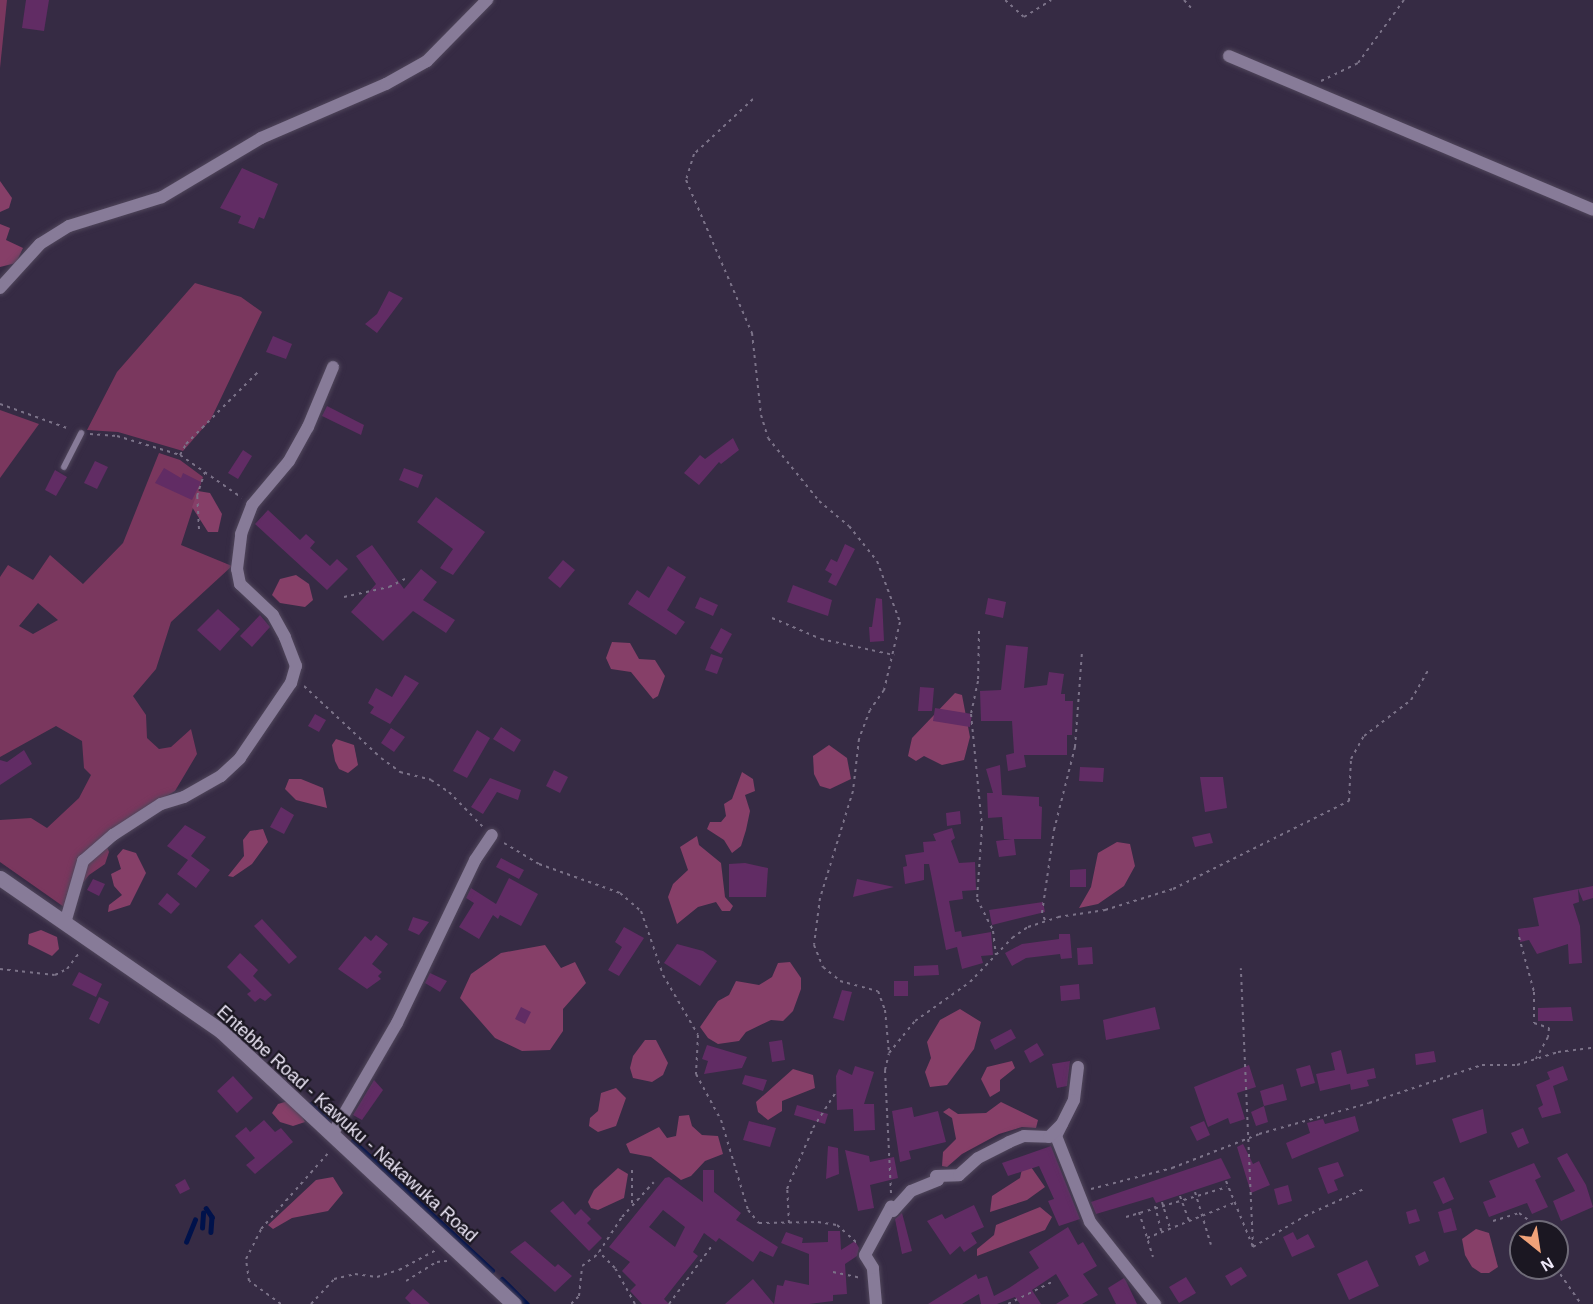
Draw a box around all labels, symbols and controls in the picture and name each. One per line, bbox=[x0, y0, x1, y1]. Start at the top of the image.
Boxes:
street label: Entebbe Road - Kawuku - Nakawuka Road bbox=[212, 1001, 482, 1247]
north arrow bbox=[1509, 1220, 1569, 1280]
text: N bbox=[1538, 1254, 1557, 1275]

